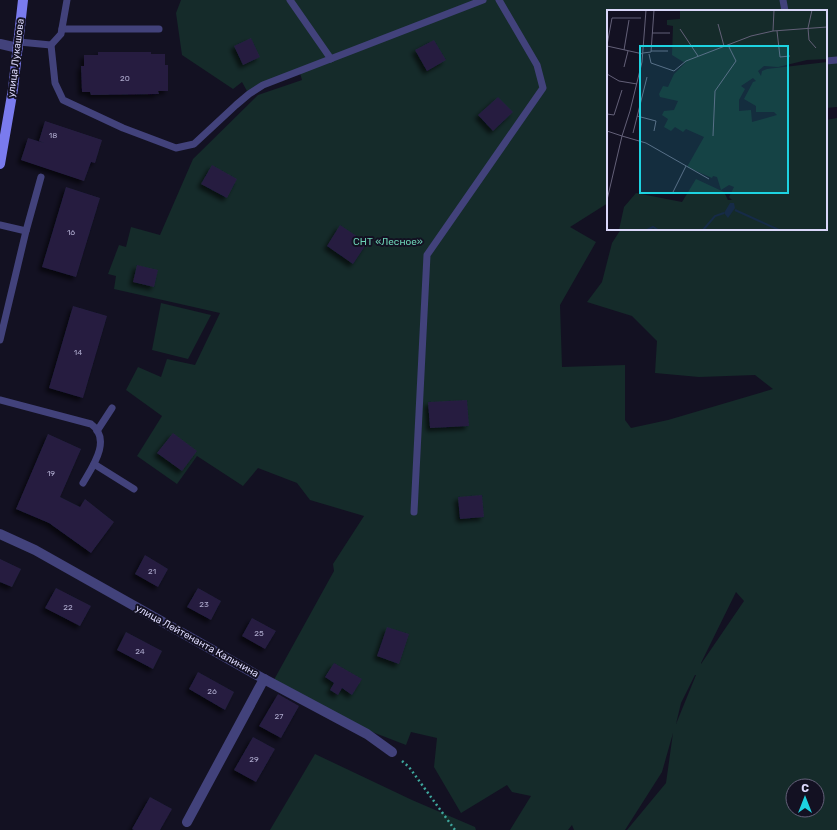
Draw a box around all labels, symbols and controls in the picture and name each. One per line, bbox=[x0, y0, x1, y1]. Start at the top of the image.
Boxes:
inset map bbox=[607, 10, 827, 230]
street label: улица Лукашова bbox=[5, 18, 27, 98]
house number: 20 bbox=[120, 74, 130, 83]
house number: 18 bbox=[49, 131, 57, 140]
house number: 16 bbox=[67, 228, 75, 237]
park label: СНТ «Лесное» bbox=[353, 236, 423, 248]
house number: 14 bbox=[74, 348, 82, 357]
house number: 19 bbox=[47, 469, 55, 478]
house number: 21 bbox=[148, 567, 156, 576]
house number: 23 bbox=[199, 600, 209, 609]
street label: улица Лейтенанта Калинина bbox=[133, 602, 261, 680]
house number: 22 bbox=[63, 603, 73, 612]
house number: 25 bbox=[254, 629, 264, 638]
house number: 24 bbox=[135, 647, 145, 656]
house number: 26 bbox=[207, 687, 217, 696]
house number: 27 bbox=[275, 712, 283, 721]
house number: 29 bbox=[249, 755, 259, 764]
north arrow bbox=[785, 778, 825, 818]
text: С bbox=[801, 782, 809, 795]

